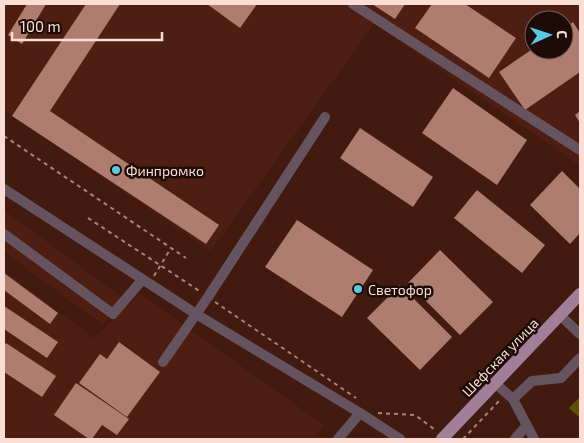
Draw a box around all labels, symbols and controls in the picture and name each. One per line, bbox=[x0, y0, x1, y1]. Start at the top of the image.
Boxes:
scale bar bbox=[12, 10, 162, 42]
north arrow bbox=[524, 10, 574, 60]
text: 100 m bbox=[20, 17, 61, 35]
text: С bbox=[554, 30, 571, 39]
place label: Финпромко bbox=[126, 162, 204, 179]
marker: Финпромко bbox=[110, 164, 122, 176]
place label: Светофор bbox=[368, 281, 432, 298]
marker: Светофор bbox=[352, 283, 364, 295]
street label: Шефская улица bbox=[458, 314, 542, 400]

